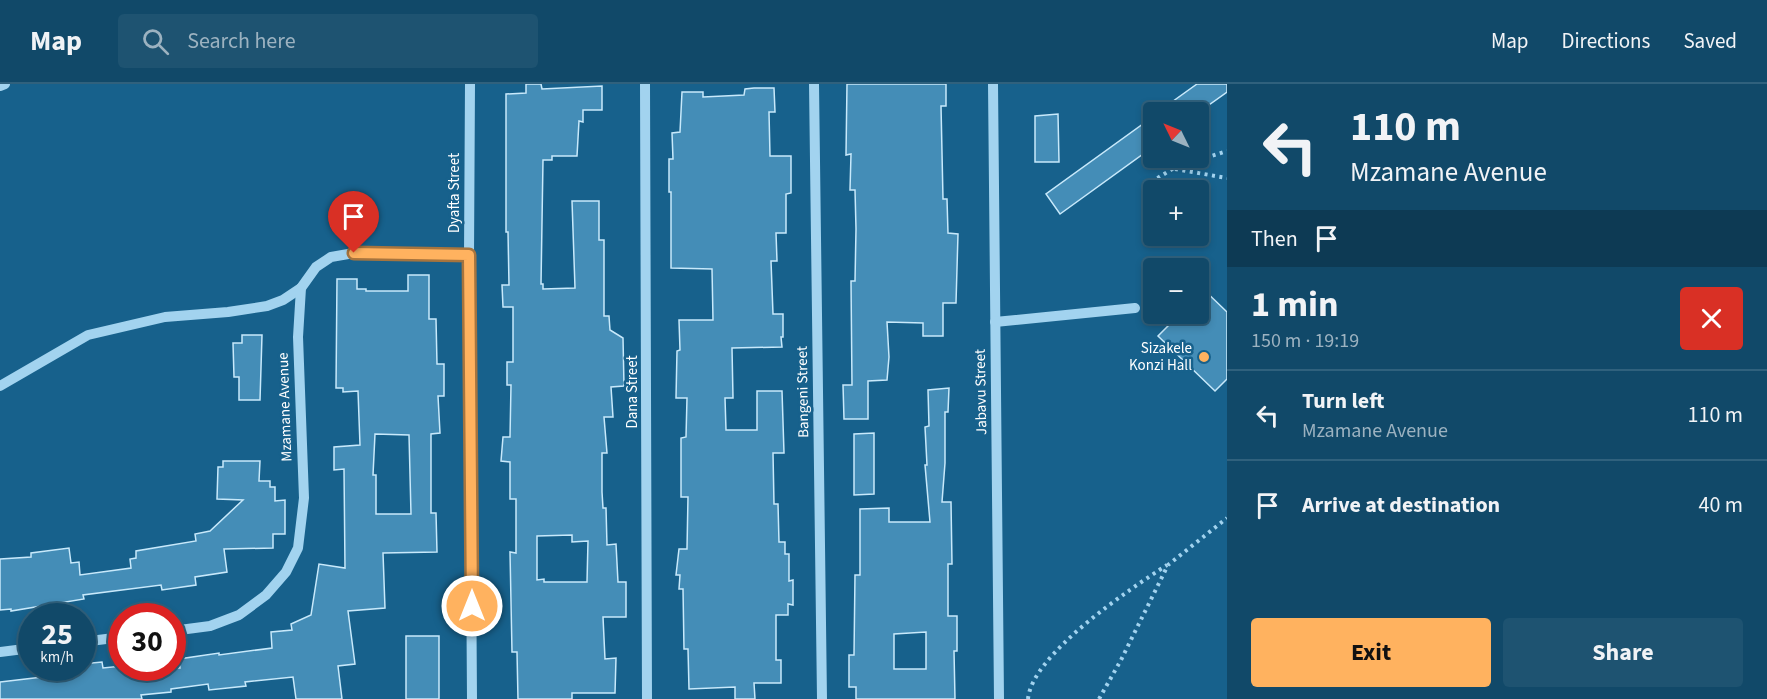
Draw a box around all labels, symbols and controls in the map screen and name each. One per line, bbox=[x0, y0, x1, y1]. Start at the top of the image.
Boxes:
search box bbox=[118, 14, 538, 68]
text: Map bbox=[30, 21, 82, 61]
icon: search bbox=[139, 25, 172, 58]
text: Search here bbox=[187, 25, 296, 57]
text: Map bbox=[1491, 26, 1529, 56]
text: Directions bbox=[1562, 26, 1650, 56]
text: Saved bbox=[1683, 26, 1737, 56]
text: 110 m bbox=[1350, 97, 1461, 157]
north arrow bbox=[1143, 102, 1209, 168]
map controls bbox=[1143, 102, 1209, 324]
icon: left bbox=[1251, 108, 1329, 186]
street label: Dyafta Street bbox=[444, 153, 465, 233]
text: Mzamane Avenue bbox=[1350, 153, 1547, 192]
button: + bbox=[1143, 180, 1209, 246]
pin bbox=[328, 191, 379, 253]
icon: arrive bbox=[337, 200, 370, 233]
icon: arrive bbox=[1310, 222, 1343, 255]
text: Then bbox=[1251, 223, 1298, 255]
button: − bbox=[1143, 258, 1209, 324]
text: 1 min bbox=[1251, 279, 1339, 330]
button: close bbox=[1680, 287, 1743, 350]
text: 150 m · 19:19 bbox=[1251, 327, 1359, 355]
place label: Sizakele Konzi Hall bbox=[1129, 338, 1192, 376]
street label: Bangeni Street bbox=[792, 346, 814, 438]
street label: Jabavu Street bbox=[970, 349, 992, 435]
marker: Sizakele Konzi Hall bbox=[1197, 350, 1211, 364]
street label: Mzamane Avenue bbox=[273, 352, 297, 462]
street label: Dana Street bbox=[622, 355, 643, 429]
text: Turn left bbox=[1302, 385, 1384, 417]
icon: left bbox=[1251, 399, 1284, 432]
text: 110 m bbox=[1688, 399, 1743, 431]
text: Mzamane Avenue bbox=[1302, 417, 1448, 445]
icon: arrive bbox=[1251, 489, 1284, 522]
text: Arrive at destination bbox=[1302, 489, 1500, 521]
text: 40 m bbox=[1698, 489, 1743, 521]
position arrow bbox=[440, 574, 504, 638]
speed limit sign: 30 bbox=[108, 603, 186, 681]
text: 25 bbox=[41, 613, 73, 656]
button: Exit bbox=[1251, 618, 1491, 687]
button: Share bbox=[1503, 618, 1743, 687]
text: km/h bbox=[40, 647, 74, 668]

